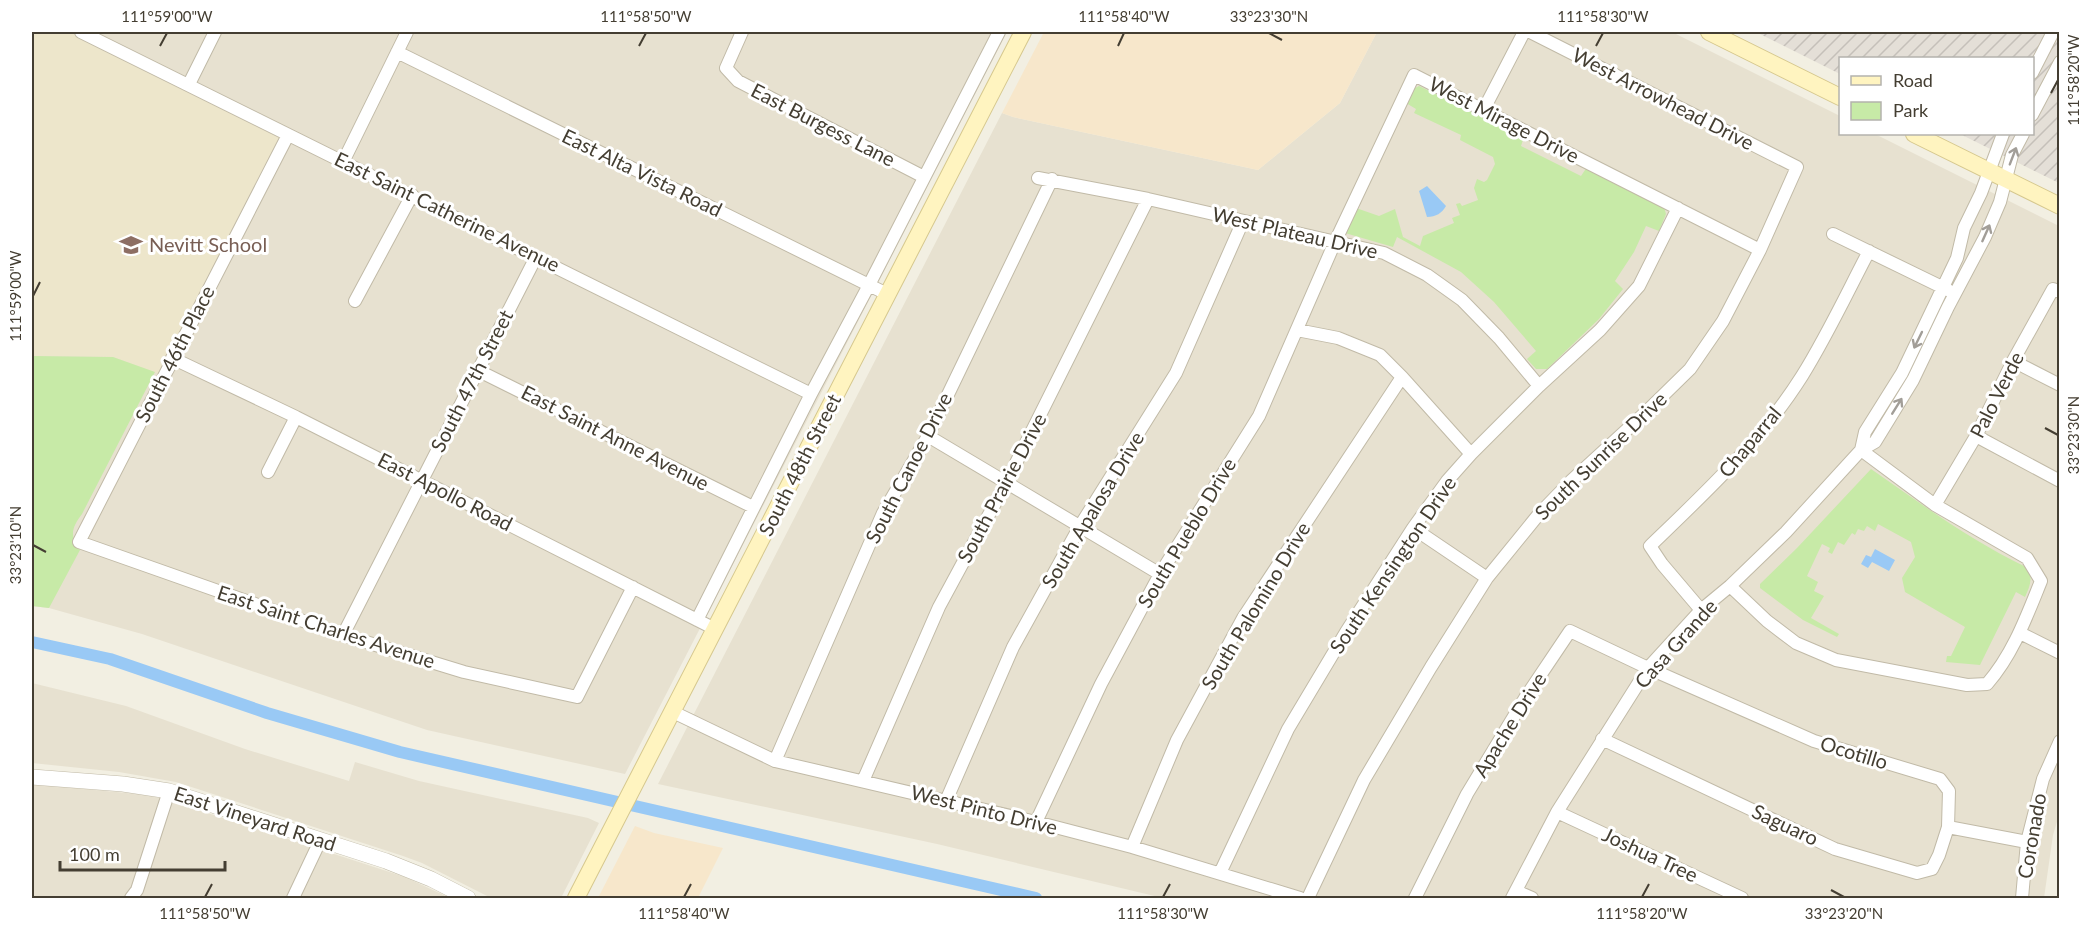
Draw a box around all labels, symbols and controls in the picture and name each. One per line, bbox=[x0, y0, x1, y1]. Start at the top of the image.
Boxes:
text: 111°59'00"W bbox=[121, 7, 213, 25]
text: 111°58'50"W bbox=[600, 7, 692, 25]
text: 111°58'40"W bbox=[1078, 7, 1170, 25]
text: 33°23'30"N bbox=[1230, 7, 1308, 25]
text: 111°58'30"W bbox=[1557, 7, 1649, 25]
text: 111°58'20"W bbox=[2064, 34, 2082, 126]
street label: West Arrowhead Drive bbox=[1569, 42, 1758, 154]
legend bbox=[1839, 57, 2034, 135]
text: Road bbox=[1893, 69, 1933, 91]
street label: West Mirage Drive bbox=[1426, 71, 1583, 167]
street label: East Burgess Lane bbox=[747, 77, 899, 171]
text: Park bbox=[1893, 99, 1929, 121]
street label: East Alta Vista Road bbox=[559, 123, 726, 221]
street label: East Saint Catherine Avenue bbox=[331, 146, 564, 276]
one-way arrow bbox=[2009, 147, 2020, 166]
street label: West Plateau Drive bbox=[1210, 201, 1380, 263]
one-way arrow bbox=[1982, 224, 1993, 242]
school or university icon: Nevitt School bbox=[118, 232, 144, 258]
place label: Nevitt School bbox=[149, 232, 267, 256]
text: 111°59'00"W bbox=[6, 250, 24, 342]
street label: South 46th Place bbox=[129, 281, 219, 426]
street label: South 47th Street bbox=[425, 306, 517, 456]
one-way arrow bbox=[1911, 331, 1923, 349]
street label: Palo Verde bbox=[1964, 348, 2028, 442]
street label: East Saint Anne Avenue bbox=[518, 379, 713, 495]
street label: South Sunrise Drive bbox=[1529, 386, 1671, 524]
street label: South Canoe Drive bbox=[860, 388, 956, 547]
street label: South 48th Street bbox=[753, 390, 845, 540]
text: 33°23'30"N bbox=[2064, 396, 2082, 474]
one-way arrow bbox=[1891, 398, 1903, 415]
street label: Chaparral bbox=[1713, 401, 1786, 482]
street label: South Prairie Drive bbox=[952, 409, 1051, 566]
street label: South Apalosa Drive bbox=[1036, 427, 1148, 592]
street label: East Apollo Road bbox=[374, 447, 517, 535]
street label: South Pueblo Drive bbox=[1132, 453, 1240, 612]
street label: South Kensington Drive bbox=[1324, 471, 1460, 658]
text: 33°23'10"N bbox=[6, 506, 24, 584]
street label: South Palomino Drive bbox=[1196, 517, 1315, 694]
street label: East Saint Charles Avenue bbox=[214, 579, 438, 673]
street label: Casa Grande bbox=[1629, 594, 1721, 693]
street label: Apache Drive bbox=[1468, 668, 1551, 781]
street label: Ocotillo bbox=[1818, 730, 1891, 774]
street label: West Pinto Drive bbox=[909, 779, 1060, 839]
street label: East Vineyard Road bbox=[171, 781, 339, 856]
street label: Coronado bbox=[2012, 791, 2050, 880]
street label: Saguaro bbox=[1748, 798, 1822, 850]
street label: Joshua Tree bbox=[1599, 822, 1702, 887]
scale bar bbox=[60, 834, 225, 872]
text: 100 m bbox=[69, 843, 120, 865]
text: 111°58'50"W bbox=[159, 904, 251, 922]
text: 111°58'40"W bbox=[638, 904, 730, 922]
text: 111°58'30"W bbox=[1117, 904, 1209, 922]
text: 111°58'20"W bbox=[1596, 904, 1688, 922]
text: 33°23'20"N bbox=[1805, 904, 1883, 922]

